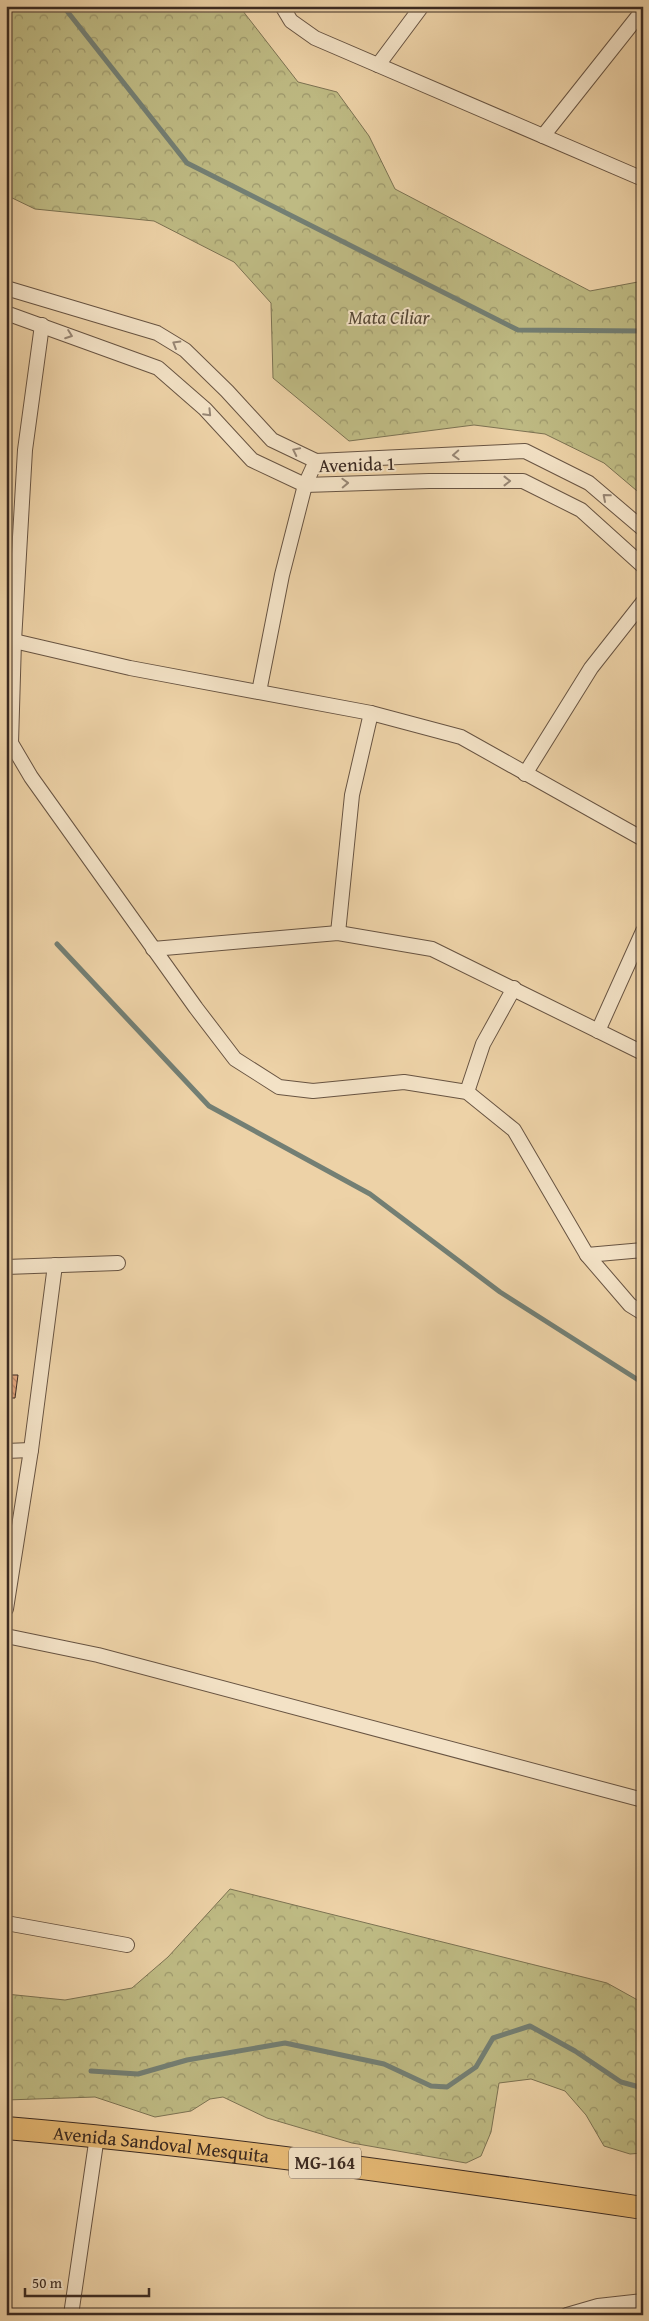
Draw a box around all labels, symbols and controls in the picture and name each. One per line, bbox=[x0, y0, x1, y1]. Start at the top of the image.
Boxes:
park label: Mata Ciliar bbox=[348, 303, 431, 331]
one-way arrow bbox=[64, 329, 73, 339]
one-way arrow bbox=[172, 341, 181, 351]
one-way arrow bbox=[202, 407, 211, 416]
one-way arrow bbox=[292, 447, 301, 458]
street label: Avenida 1 bbox=[318, 449, 396, 479]
one-way arrow bbox=[452, 449, 460, 460]
one-way arrow bbox=[504, 476, 512, 486]
one-way arrow bbox=[341, 478, 349, 489]
one-way arrow bbox=[603, 494, 612, 503]
street label: Avenida Sandoval Mesquita bbox=[52, 2118, 271, 2170]
road number: MG-164 bbox=[289, 2148, 361, 2178]
scale bar bbox=[25, 2266, 149, 2298]
text: 50 m bbox=[32, 2272, 63, 2293]

